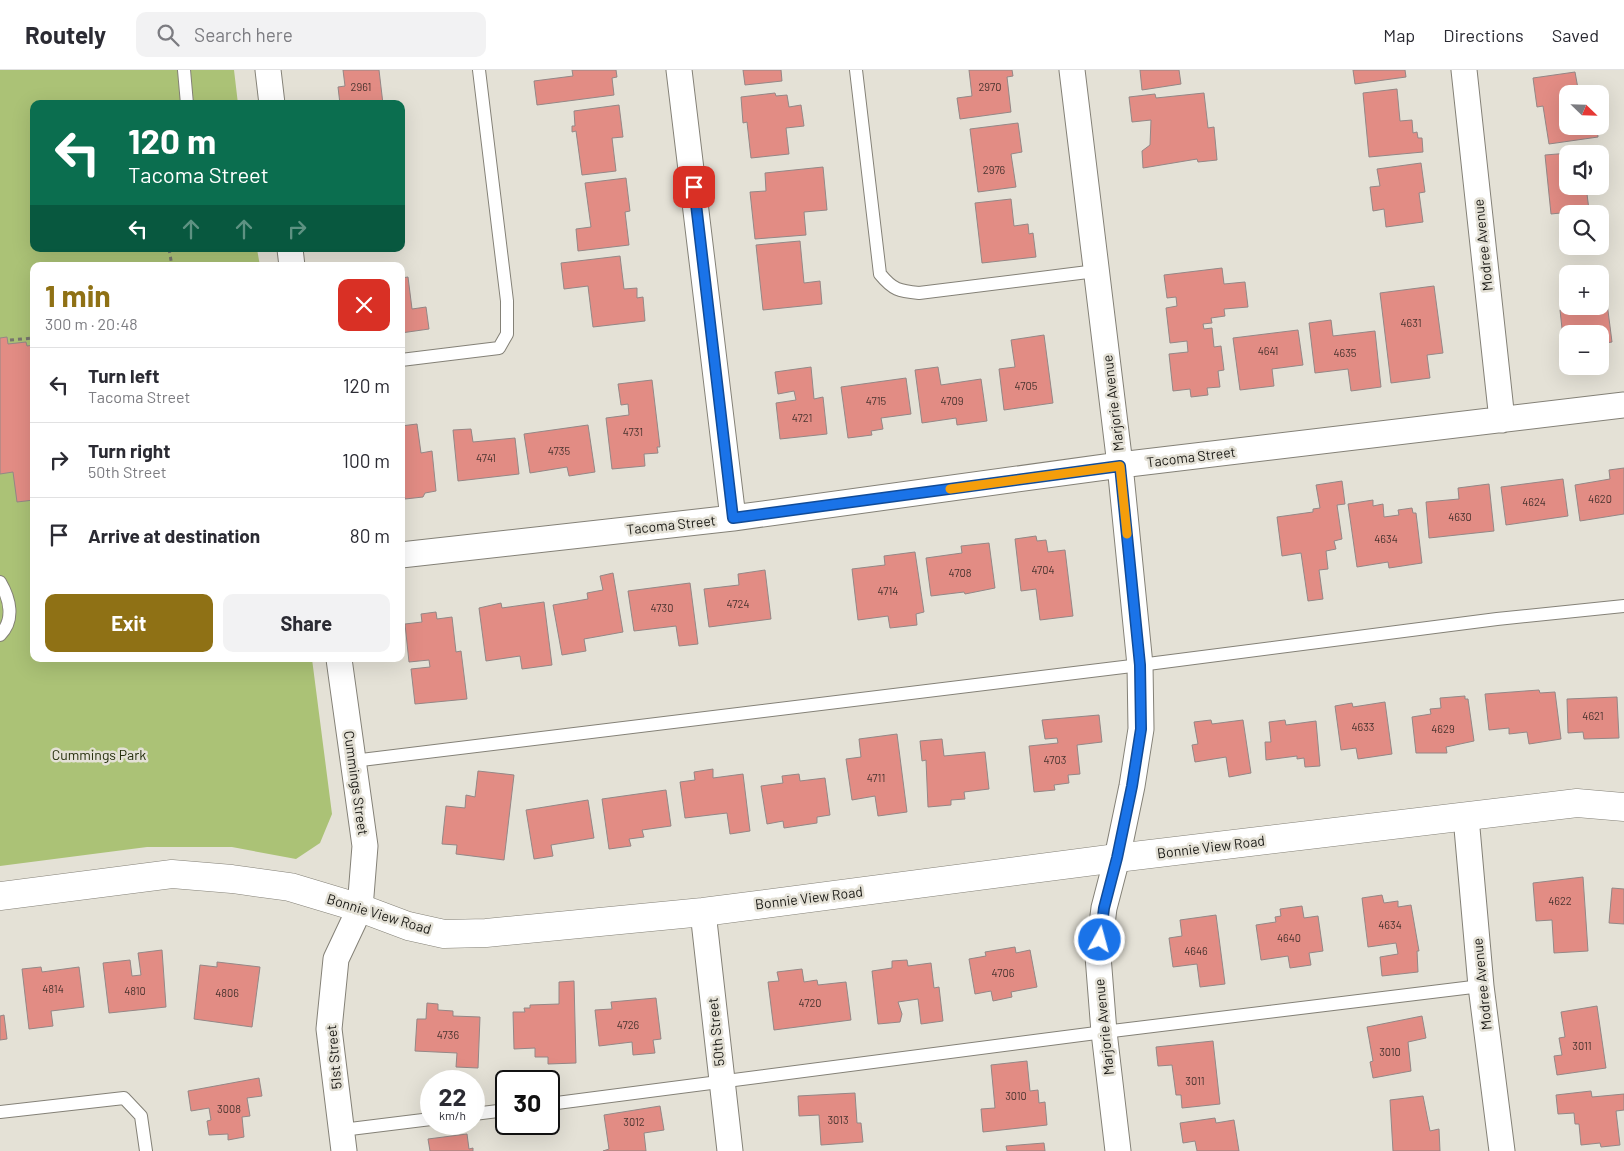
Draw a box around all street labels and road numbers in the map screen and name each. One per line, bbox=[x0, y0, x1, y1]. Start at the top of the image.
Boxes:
street label: Modree Avenue bbox=[1469, 198, 1496, 292]
street label: Marjorie Avenue bbox=[1098, 354, 1127, 452]
street label: Tacoma Street bbox=[1145, 443, 1236, 470]
street label: Tacoma Street bbox=[626, 511, 716, 538]
street label: Cummings Street bbox=[341, 730, 372, 836]
street label: Bonnie View Road bbox=[1156, 831, 1266, 862]
street label: Bonnie View Road bbox=[754, 882, 864, 913]
street label: Bonnie View Road bbox=[325, 890, 433, 937]
street label: Modree Avenue bbox=[1468, 937, 1495, 1031]
street label: Marjorie Avenue bbox=[1090, 978, 1117, 1076]
street label: 50th Street bbox=[703, 997, 728, 1067]
street label: 51st Street bbox=[322, 1024, 345, 1090]

